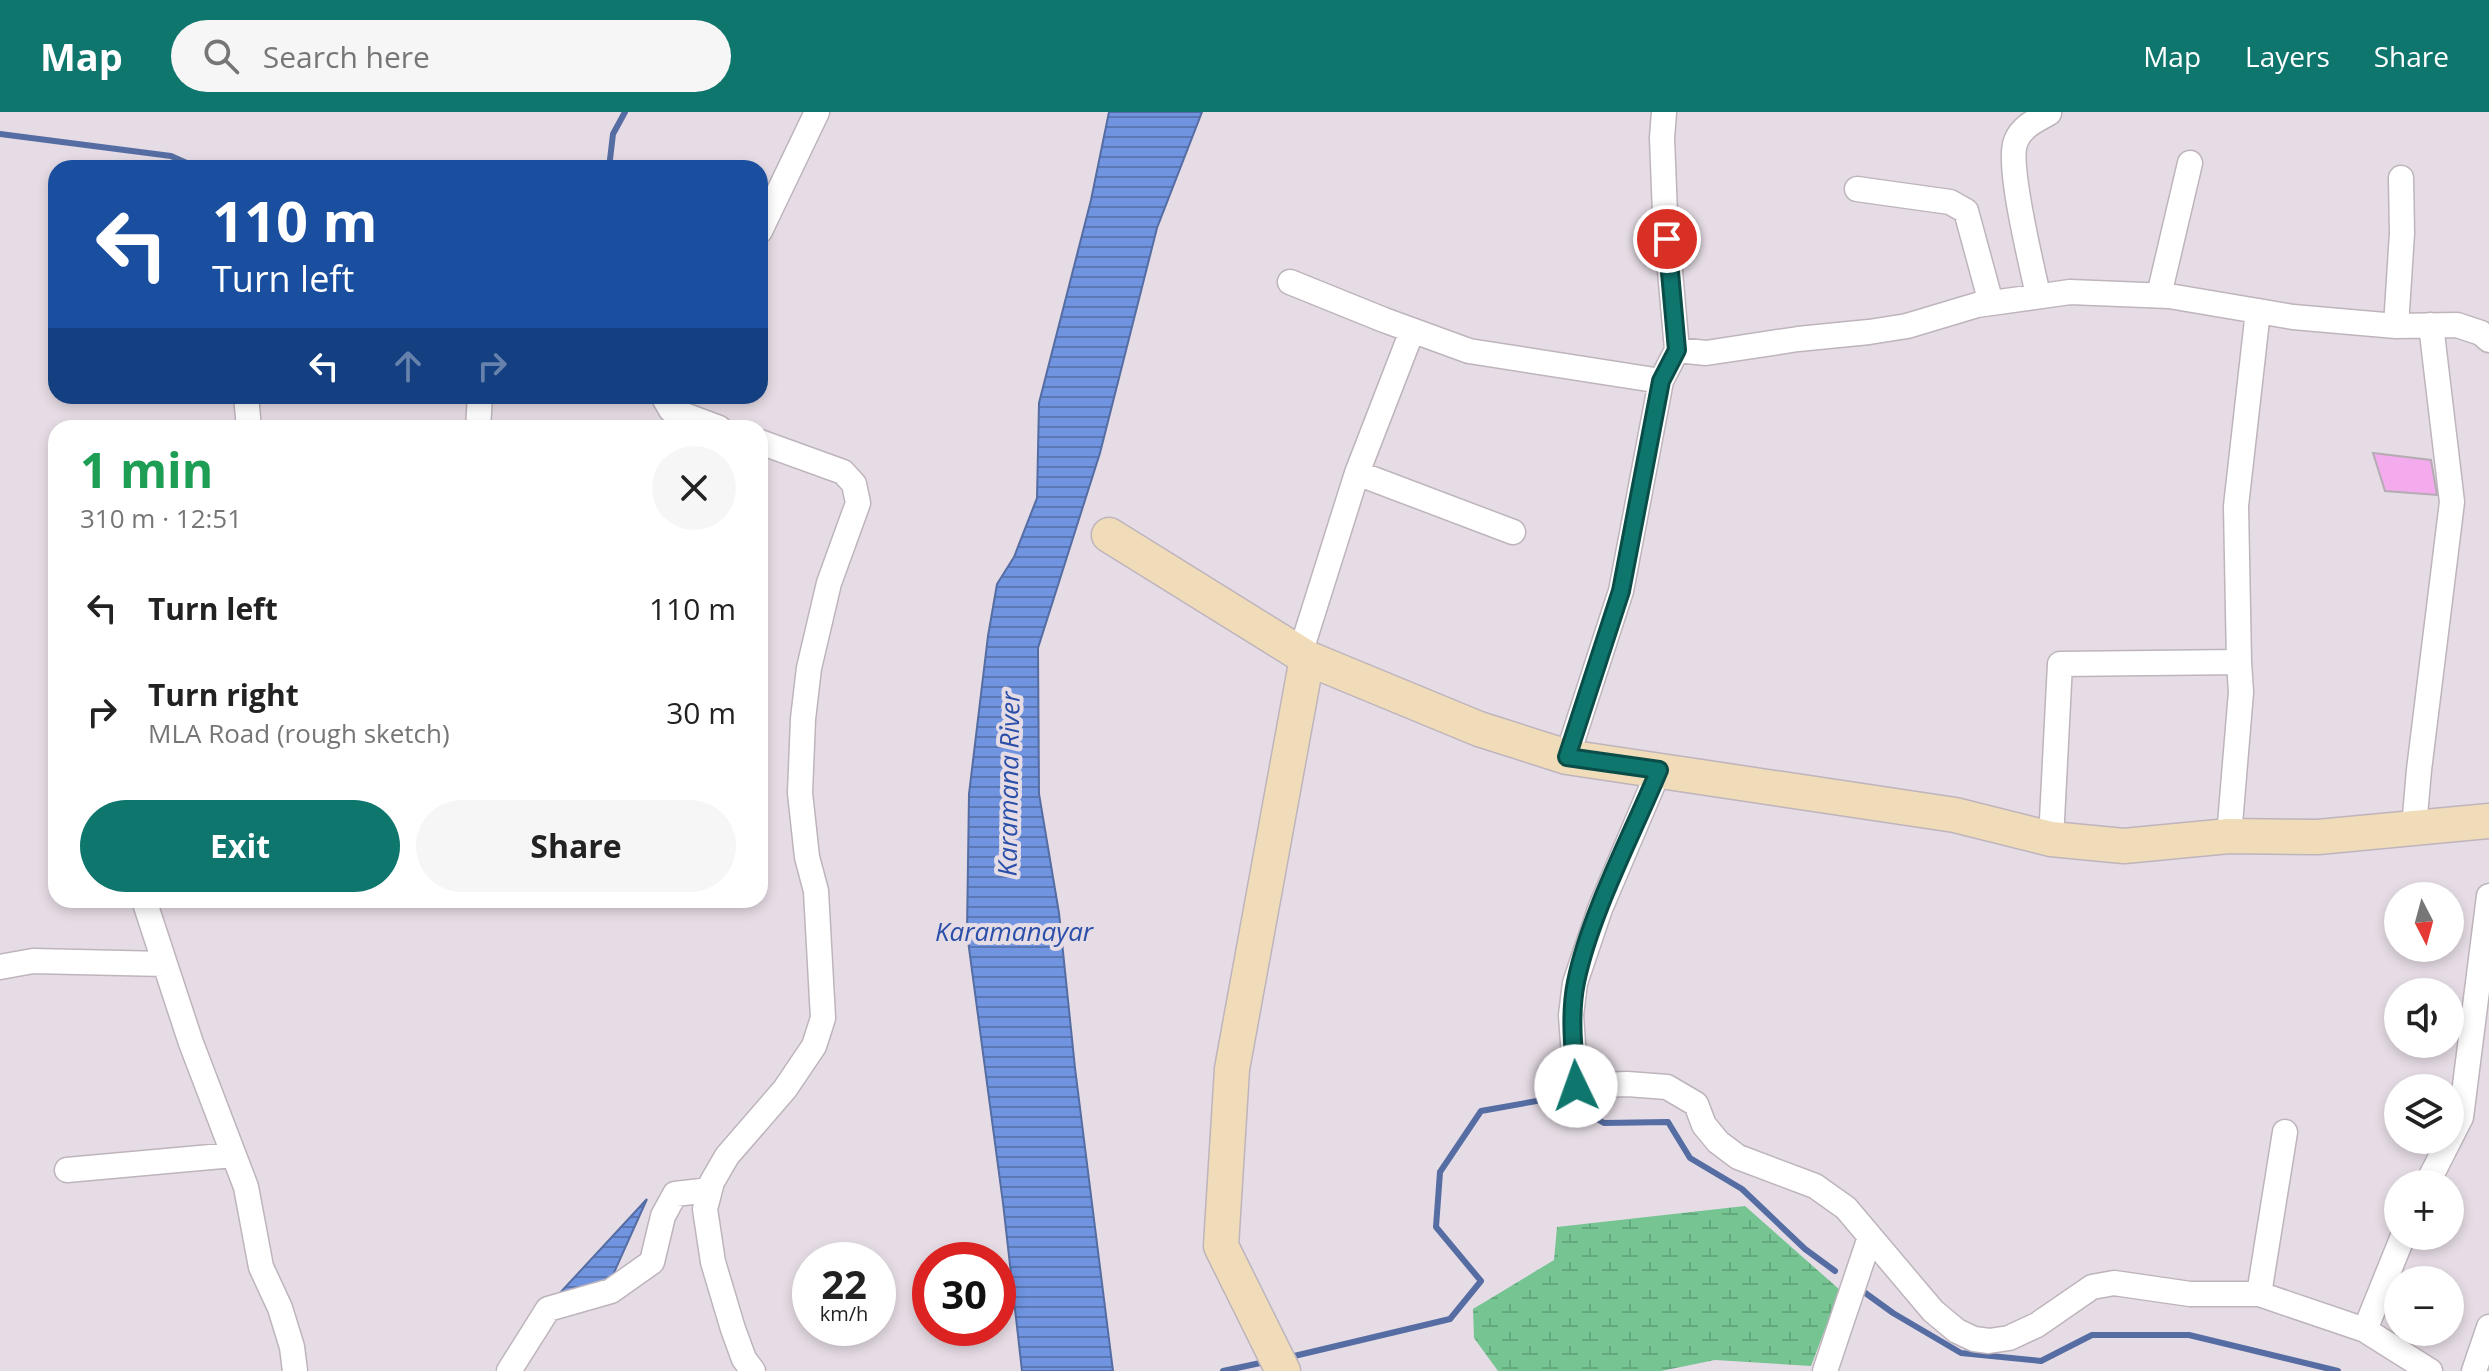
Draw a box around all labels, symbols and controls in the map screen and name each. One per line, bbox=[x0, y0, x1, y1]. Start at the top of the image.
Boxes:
search box bbox=[171, 20, 731, 92]
text: Map bbox=[40, 30, 123, 82]
icon: search bbox=[199, 34, 243, 78]
text: Search here bbox=[263, 36, 430, 77]
text: Map bbox=[2143, 37, 2201, 75]
text: Layers bbox=[2245, 37, 2330, 75]
text: Share bbox=[2374, 37, 2449, 75]
text: 110 m bbox=[212, 182, 378, 258]
icon: left bbox=[80, 192, 184, 296]
pin bbox=[1633, 205, 1701, 273]
icon: arrive bbox=[1645, 217, 1689, 261]
text: Turn left bbox=[212, 254, 354, 303]
icon: left bbox=[302, 344, 346, 388]
icon: ahead bbox=[386, 344, 430, 388]
icon: right bbox=[470, 344, 514, 388]
text: 1 min bbox=[80, 437, 213, 502]
button: close bbox=[652, 446, 736, 530]
text: 310 m · 12:51 bbox=[80, 500, 242, 536]
icon: left bbox=[80, 586, 124, 630]
text: Turn left bbox=[148, 588, 278, 629]
text: 110 m bbox=[649, 588, 736, 629]
text: Turn right bbox=[148, 674, 299, 715]
icon: right bbox=[80, 690, 124, 734]
water label: Karamana River bbox=[988, 690, 1028, 877]
text: 30 m bbox=[666, 692, 736, 733]
text: MLA Road (rough sketch) bbox=[148, 715, 450, 751]
button: Exit bbox=[80, 800, 400, 892]
button: Share bbox=[416, 800, 736, 892]
north arrow bbox=[2384, 882, 2464, 962]
map controls bbox=[2384, 882, 2464, 1346]
water label: Karamanayar bbox=[935, 913, 1095, 949]
button: sound bbox=[2384, 978, 2464, 1058]
position arrow bbox=[1534, 1044, 1618, 1128]
button: layers bbox=[2384, 1074, 2464, 1154]
button: + bbox=[2384, 1170, 2464, 1250]
speed limit sign: 30 bbox=[912, 1242, 1016, 1346]
text: 22 bbox=[821, 1256, 867, 1311]
button: − bbox=[2384, 1266, 2464, 1346]
text: km/h bbox=[820, 1300, 868, 1327]

